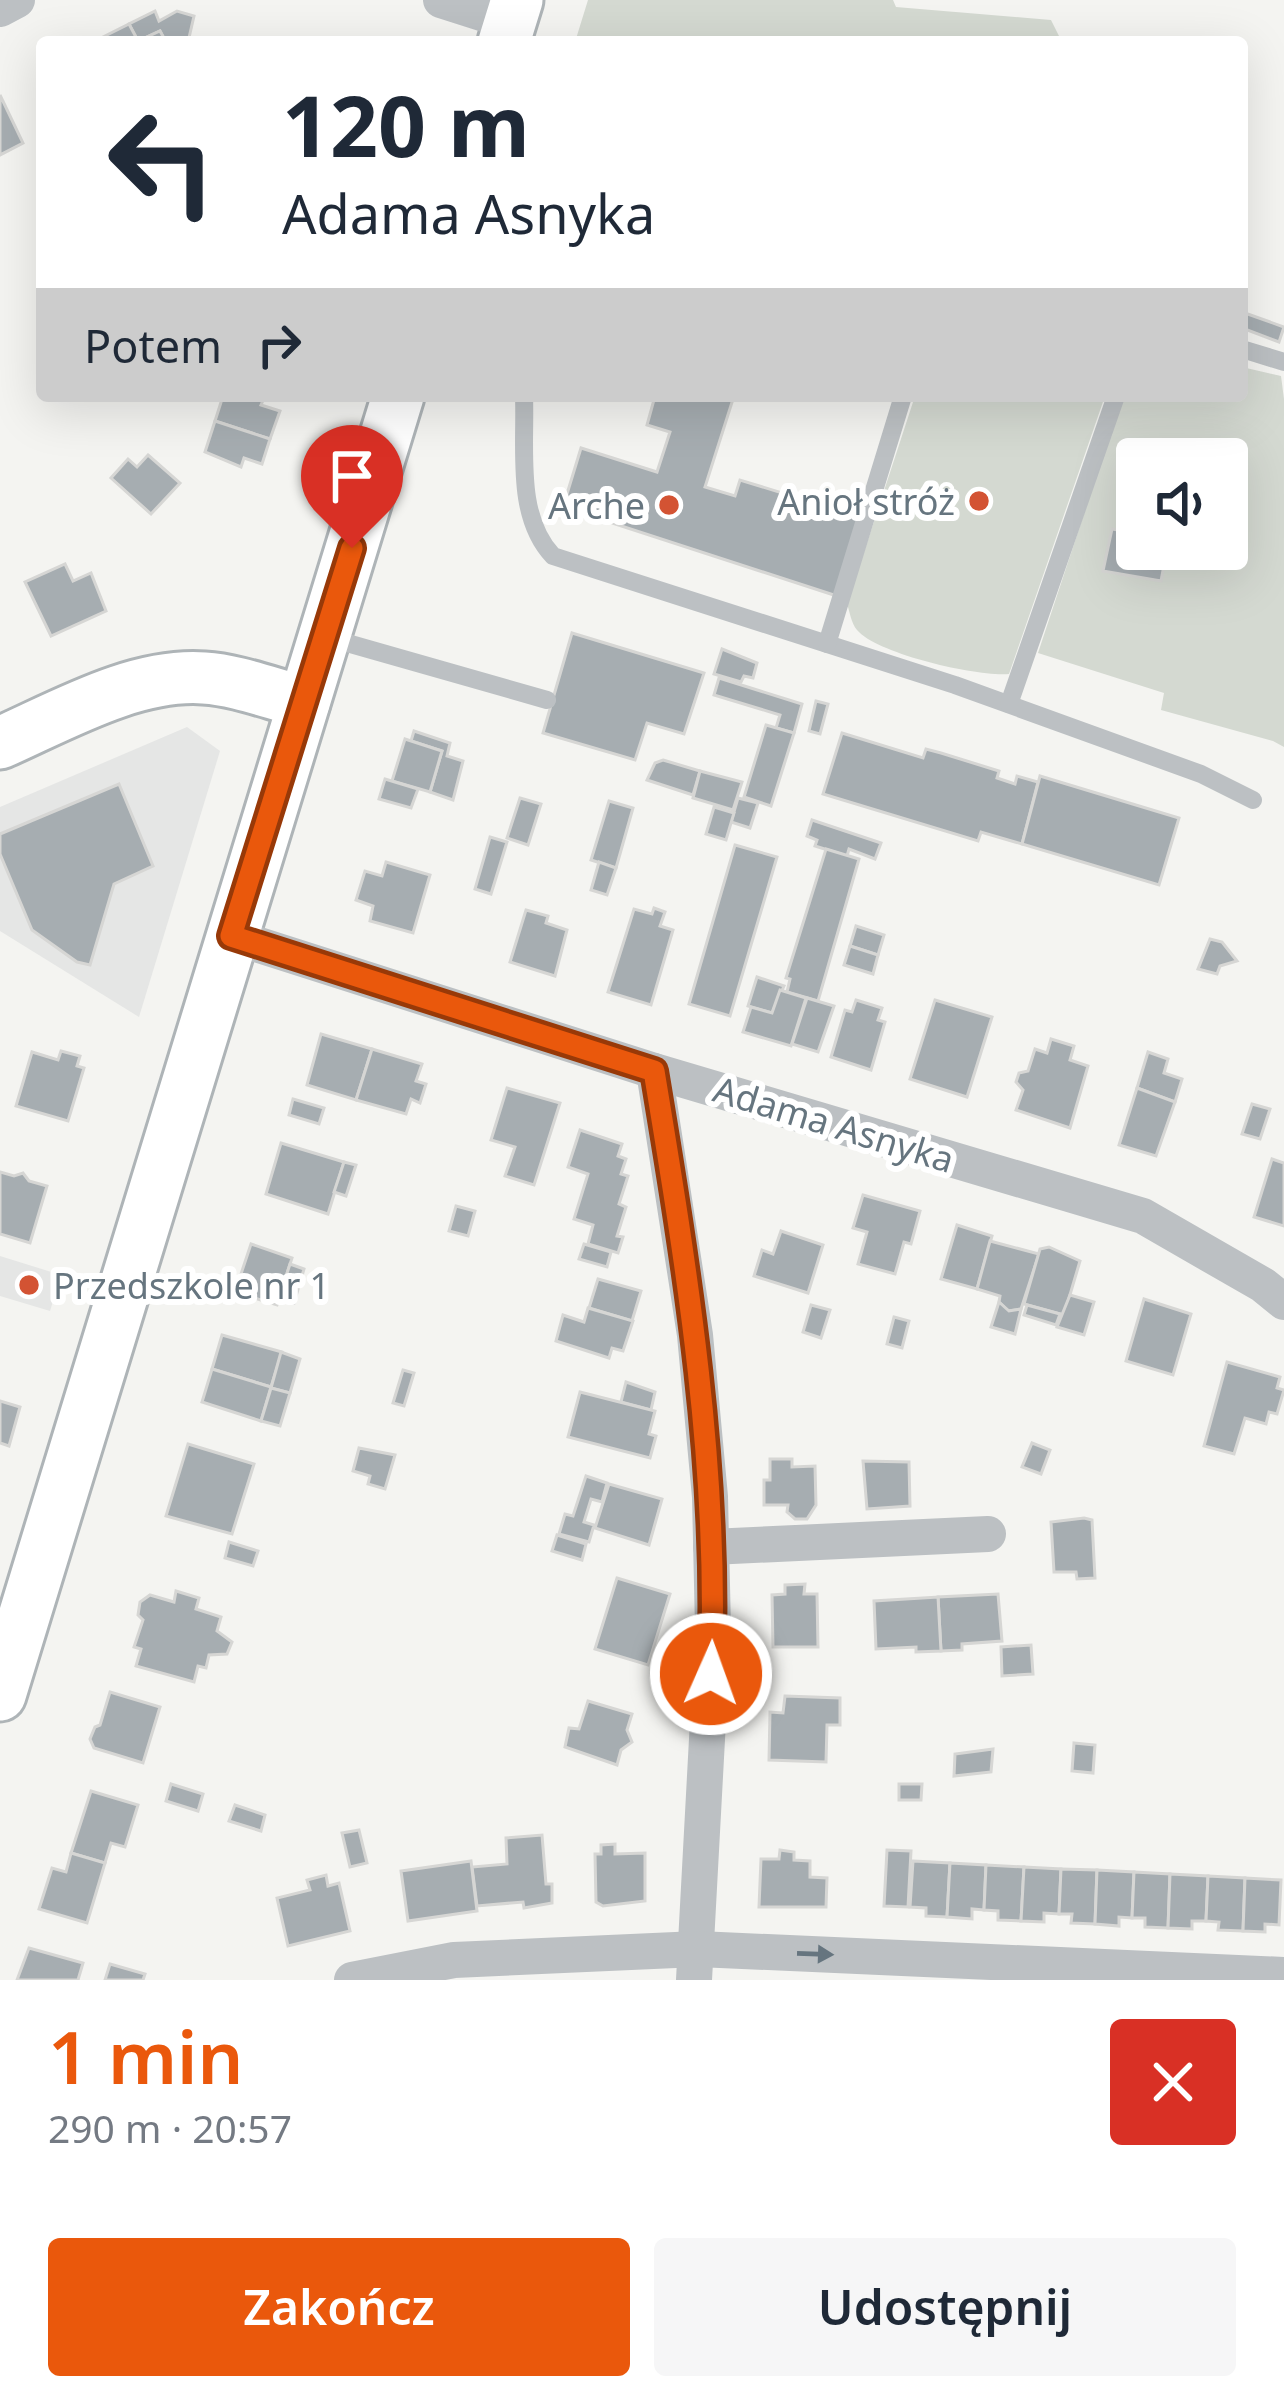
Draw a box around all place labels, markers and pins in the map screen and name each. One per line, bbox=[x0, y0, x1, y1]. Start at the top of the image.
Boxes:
pin bbox=[301, 425, 403, 548]
place label: Anioł stróż bbox=[777, 477, 955, 526]
place label: Arche bbox=[548, 481, 645, 530]
marker: Anioł stróż bbox=[966, 488, 992, 514]
marker: Arche bbox=[656, 492, 682, 518]
place label: Przedszkole nr 1 bbox=[53, 1261, 330, 1310]
marker: Przedszkole nr 1 bbox=[16, 1272, 42, 1298]

